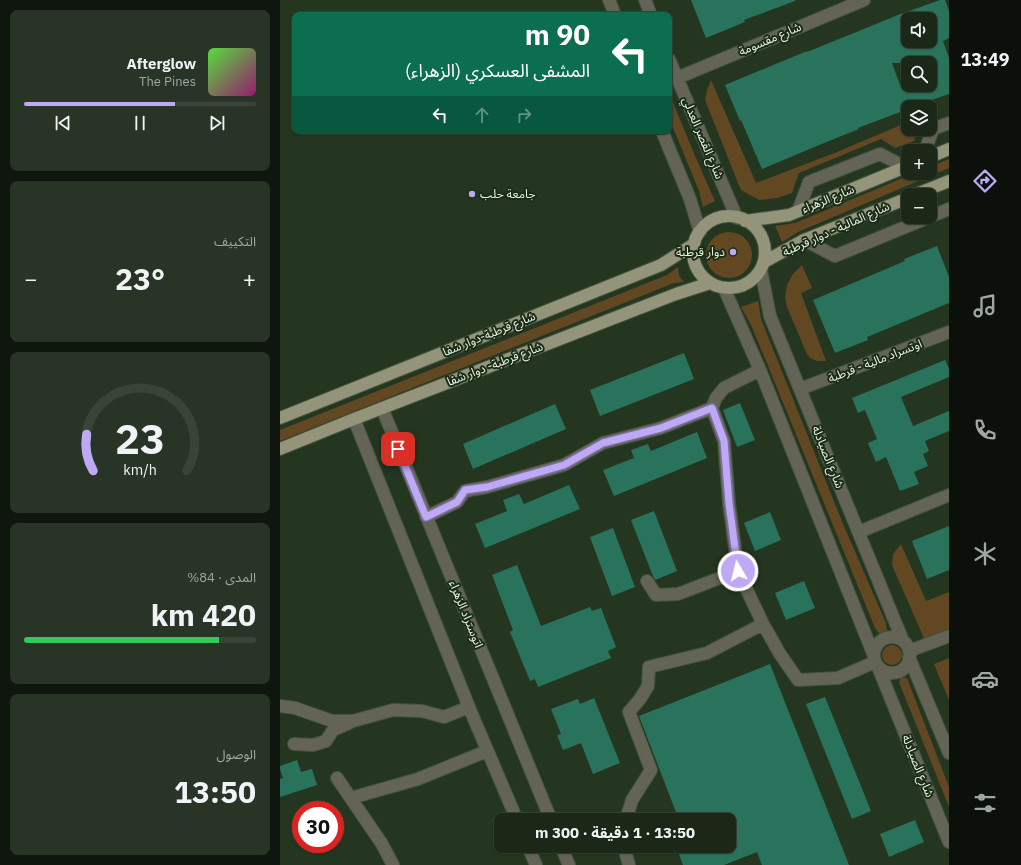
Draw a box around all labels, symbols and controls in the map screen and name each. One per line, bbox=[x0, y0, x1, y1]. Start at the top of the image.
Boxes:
map controls bbox=[901, 12, 937, 224]
button: sound bbox=[901, 12, 937, 48]
text: 90 m bbox=[525, 16, 590, 53]
street label: شارع مقسومة bbox=[736, 19, 804, 60]
icon: left bbox=[604, 28, 656, 80]
text: 13:49 bbox=[960, 48, 1010, 71]
text: Afterglow bbox=[127, 54, 196, 73]
button: search bbox=[901, 56, 937, 92]
text: المشفى العسكري (الزهراء) bbox=[405, 59, 590, 82]
text: The Pines bbox=[139, 73, 196, 90]
street label: شارع القصر العدلي bbox=[677, 95, 727, 182]
button: layers bbox=[901, 100, 937, 136]
icon: left bbox=[429, 104, 451, 126]
icon: ahead bbox=[471, 104, 493, 126]
icon: right bbox=[513, 104, 535, 126]
icon: previous bbox=[52, 112, 74, 134]
icon: pause bbox=[129, 112, 151, 134]
icon: next bbox=[206, 112, 228, 134]
button: + bbox=[901, 144, 937, 180]
icon: directions bbox=[971, 167, 999, 195]
street label: شارع الزهراء bbox=[799, 181, 857, 218]
place label: جامعة حلب bbox=[480, 186, 536, 201]
button: − bbox=[901, 188, 937, 224]
marker: جامعة حلب bbox=[467, 189, 477, 199]
street label: شارع المالية - دوار قرطبة bbox=[780, 198, 892, 261]
text: التكييف bbox=[214, 233, 256, 250]
place label: دوار قرطبة bbox=[676, 244, 725, 259]
marker: دوار قرطبة bbox=[728, 247, 738, 257]
text: 23° bbox=[115, 259, 165, 298]
text: − bbox=[24, 264, 37, 293]
text: + bbox=[243, 264, 256, 293]
icon: music bbox=[971, 292, 999, 320]
street label: شارع قرطبة-دوار شفا bbox=[440, 308, 538, 361]
street label: اوتسراد مالية - قرطبة bbox=[826, 336, 924, 385]
street label: شارع قرطبة- دوار شفا bbox=[445, 338, 546, 391]
text: 23 bbox=[115, 410, 165, 464]
icon: phone bbox=[971, 416, 999, 444]
street label: شارع الصيادلة bbox=[807, 423, 848, 491]
pin bbox=[381, 432, 415, 466]
icon: arrive bbox=[387, 438, 409, 460]
text: km/h bbox=[123, 459, 157, 478]
icon: climate bbox=[971, 540, 999, 568]
position arrow bbox=[717, 550, 759, 592]
text: المدى · 84% bbox=[187, 569, 256, 586]
street label: اتوستراد الزهراء bbox=[446, 578, 487, 650]
text: 420 km bbox=[151, 595, 256, 634]
icon: car bbox=[971, 665, 999, 693]
street label: شارع الصيادلة bbox=[897, 732, 938, 800]
text: الوصول bbox=[216, 746, 256, 763]
text: 13:50 bbox=[174, 772, 256, 811]
icon: filters bbox=[971, 789, 999, 817]
speed limit sign: 30 bbox=[292, 801, 344, 853]
text: 13:50 · 1 دقيقة · 300 m bbox=[535, 823, 695, 842]

